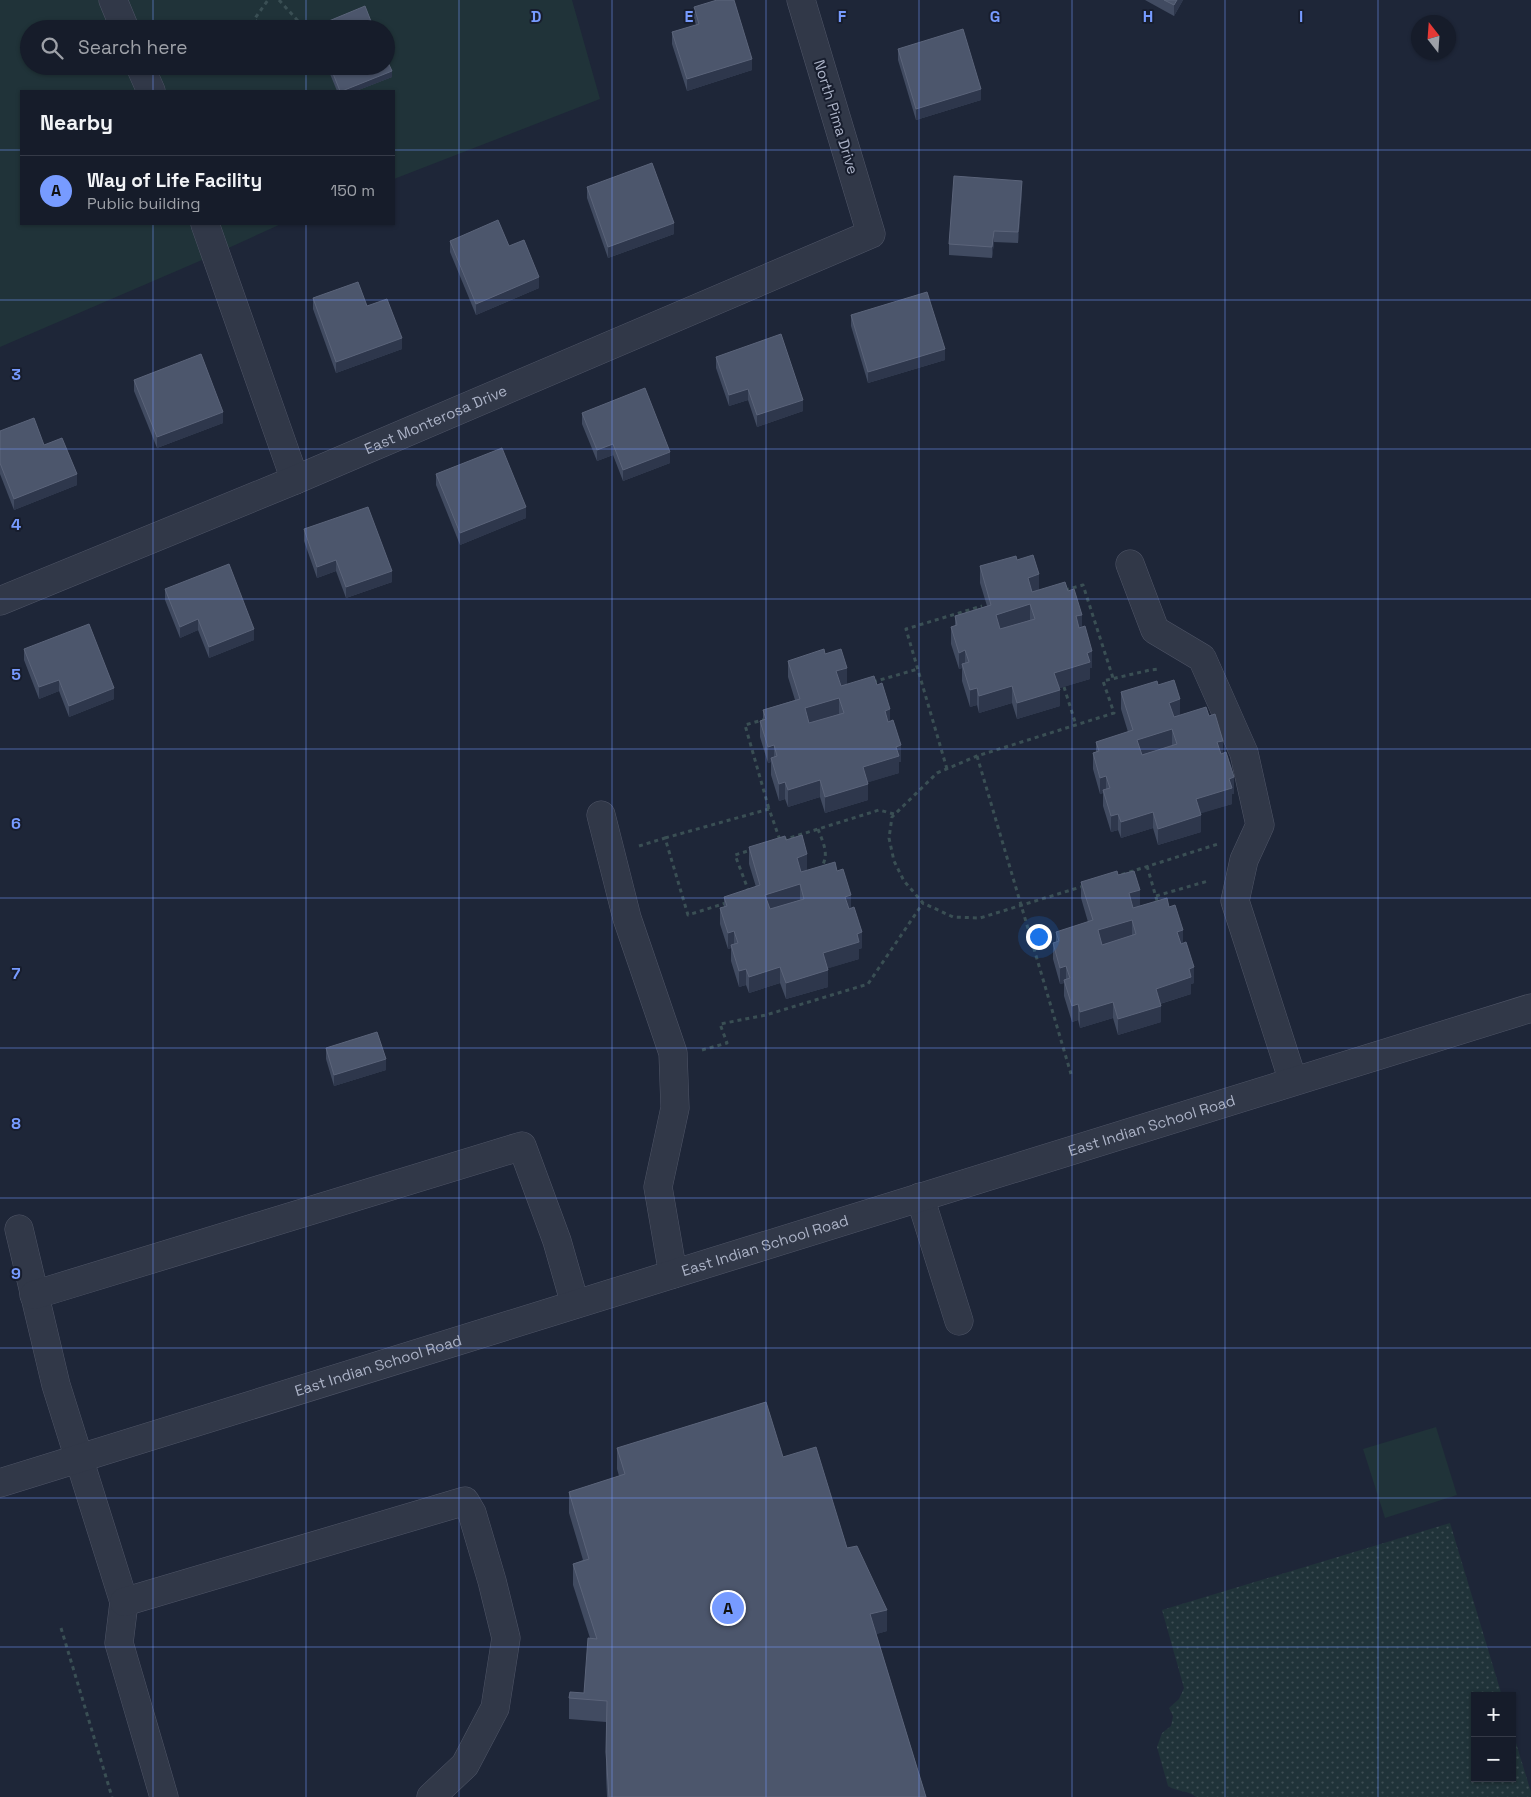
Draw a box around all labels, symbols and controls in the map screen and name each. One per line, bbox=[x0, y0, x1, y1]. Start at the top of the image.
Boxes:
text: D bbox=[531, 6, 541, 27]
text: E bbox=[685, 6, 694, 27]
text: F bbox=[838, 6, 847, 27]
text: G bbox=[990, 6, 1000, 27]
text: H bbox=[1143, 6, 1153, 27]
text: I bbox=[1299, 6, 1303, 27]
north arrow bbox=[1411, 15, 1456, 60]
search box bbox=[20, 20, 395, 75]
icon: search bbox=[38, 34, 66, 62]
text: Search here bbox=[78, 35, 188, 60]
street label: North Pima Drive bbox=[810, 57, 863, 177]
text: Nearby bbox=[40, 109, 113, 136]
text: Way of Life Facility bbox=[87, 168, 262, 193]
text: A bbox=[51, 180, 61, 201]
text: 150 m bbox=[331, 180, 375, 201]
text: Public building bbox=[87, 193, 200, 214]
text: 3 bbox=[11, 364, 21, 385]
street label: East Monterosa Drive bbox=[361, 380, 510, 458]
text: 4 bbox=[11, 514, 21, 535]
text: 5 bbox=[11, 664, 21, 685]
text: 6 bbox=[11, 813, 21, 834]
your location bbox=[1026, 924, 1052, 950]
text: 7 bbox=[12, 963, 21, 984]
street label: East Indian School Road bbox=[1066, 1090, 1238, 1160]
text: 8 bbox=[11, 1113, 21, 1134]
street label: East Indian School Road bbox=[679, 1210, 851, 1280]
text: 9 bbox=[11, 1263, 21, 1284]
street label: East Indian School Road bbox=[292, 1330, 464, 1400]
pin: A bbox=[712, 1589, 744, 1627]
map controls bbox=[1471, 1692, 1516, 1782]
button: + bbox=[1471, 1692, 1516, 1737]
button: − bbox=[1471, 1737, 1516, 1782]

